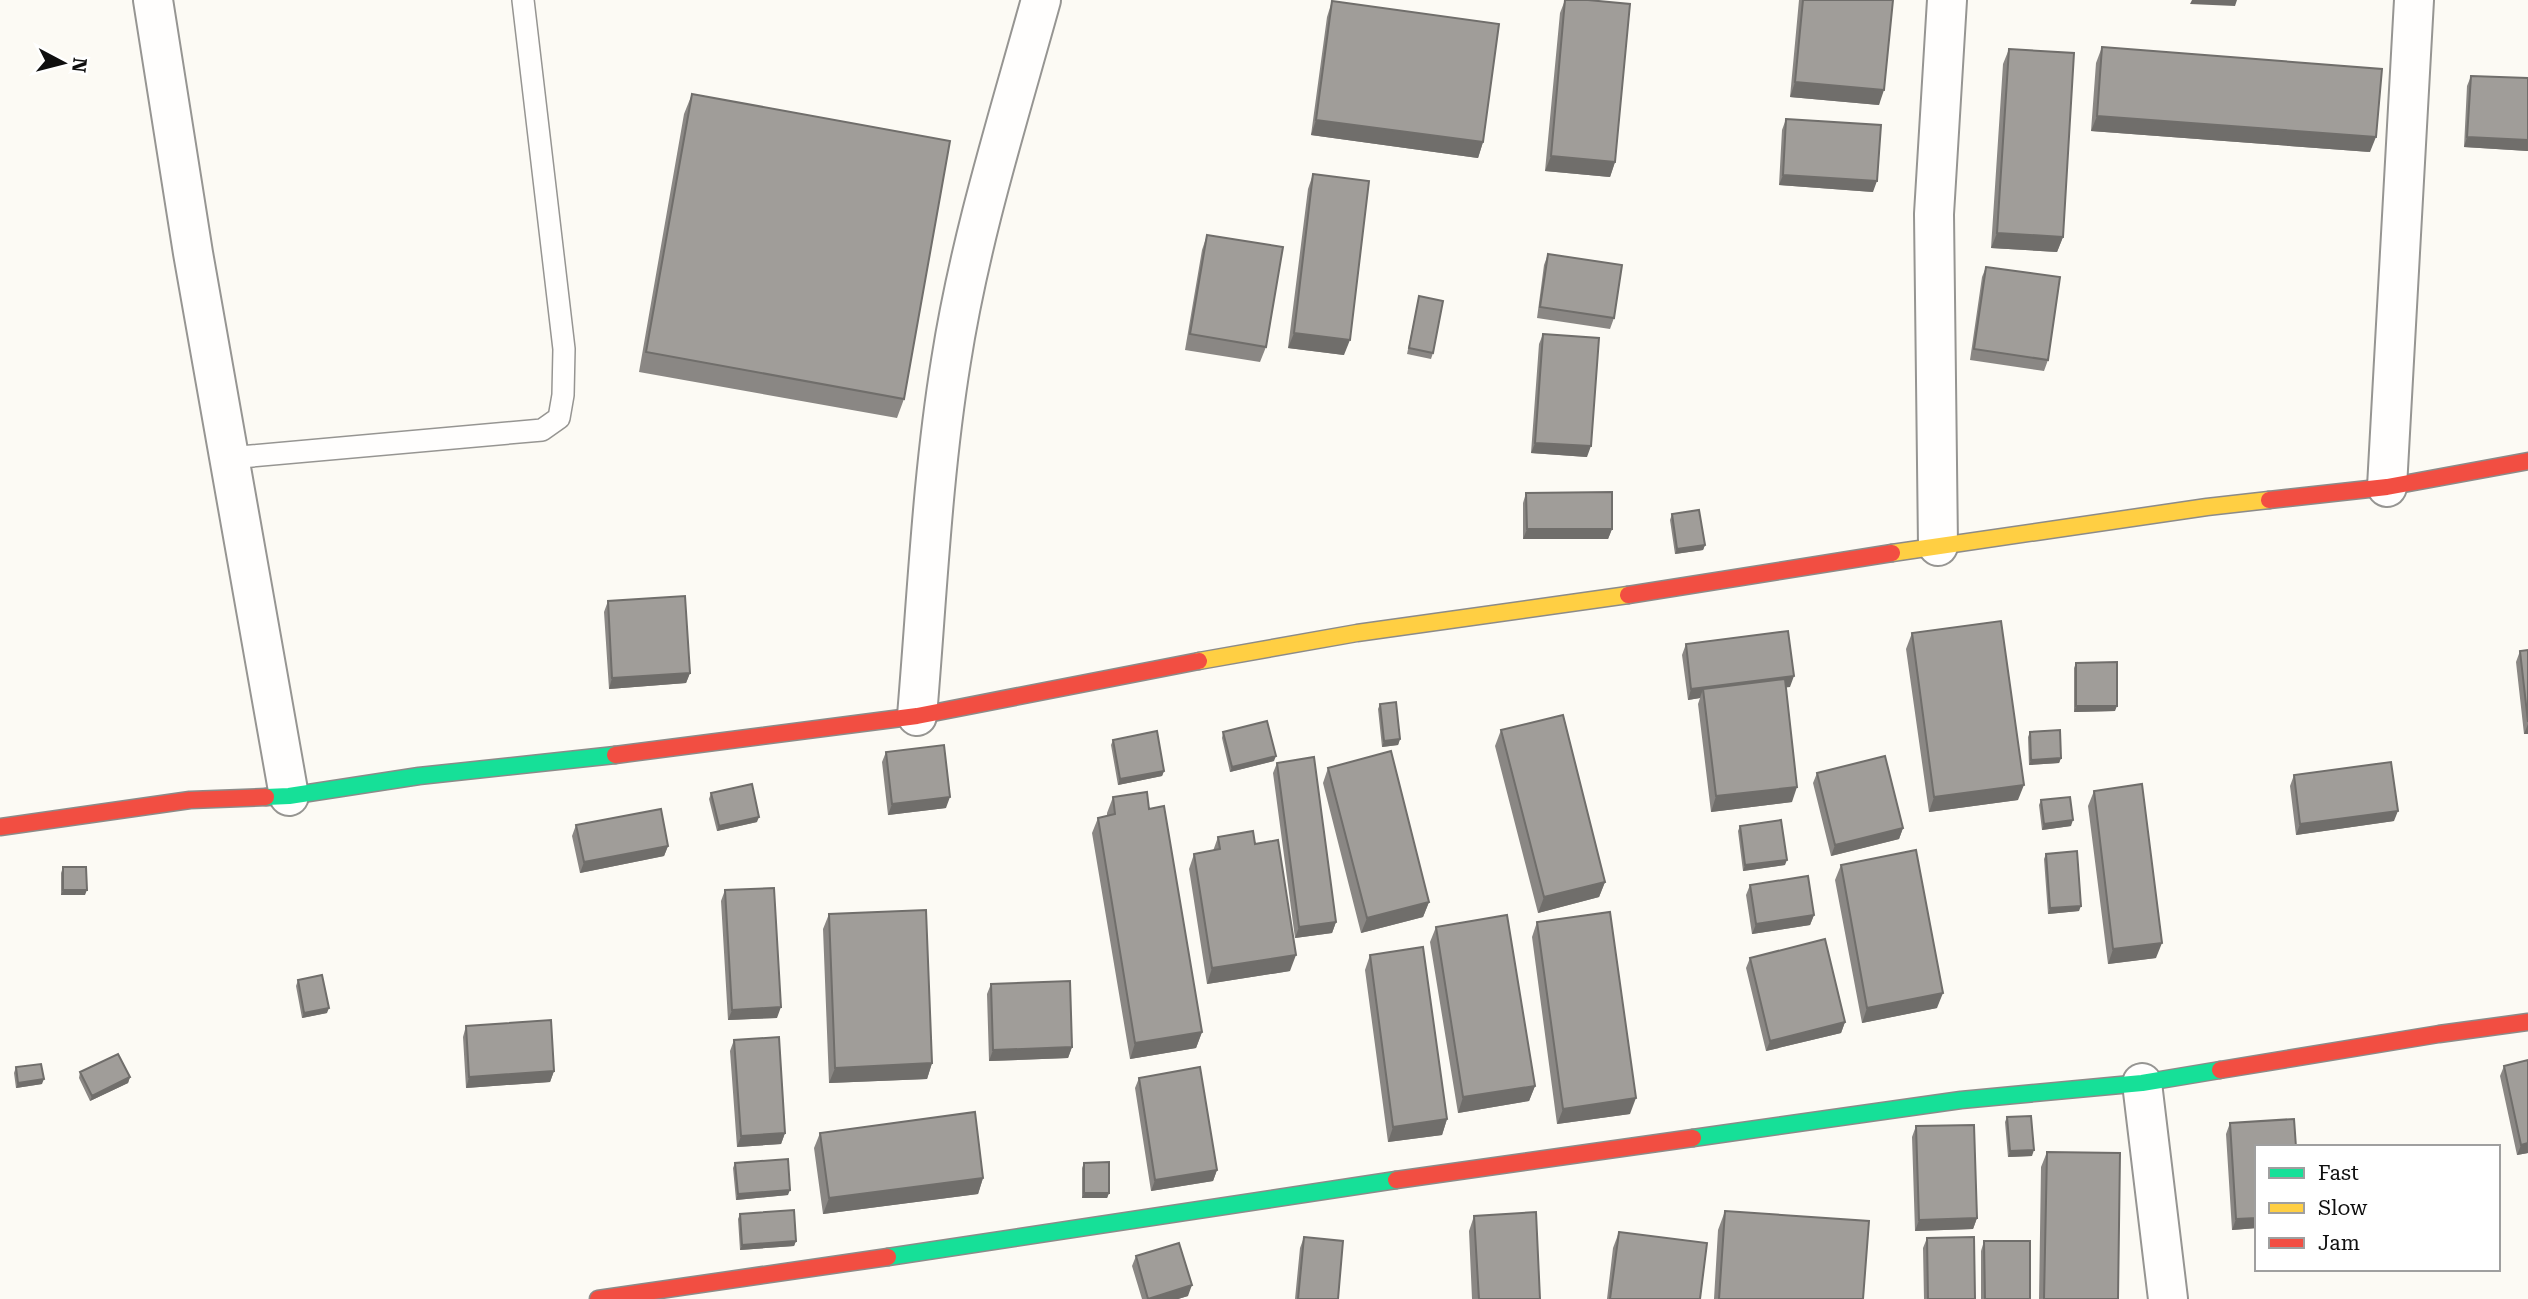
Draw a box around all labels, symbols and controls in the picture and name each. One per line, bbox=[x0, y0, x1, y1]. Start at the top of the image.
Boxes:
north arrow bbox=[28, 28, 98, 98]
text: N bbox=[67, 56, 92, 74]
legend bbox=[2255, 1145, 2500, 1271]
text: Fast bbox=[2318, 1161, 2359, 1185]
text: Slow bbox=[2318, 1196, 2368, 1220]
text: Jam bbox=[2318, 1231, 2360, 1255]

